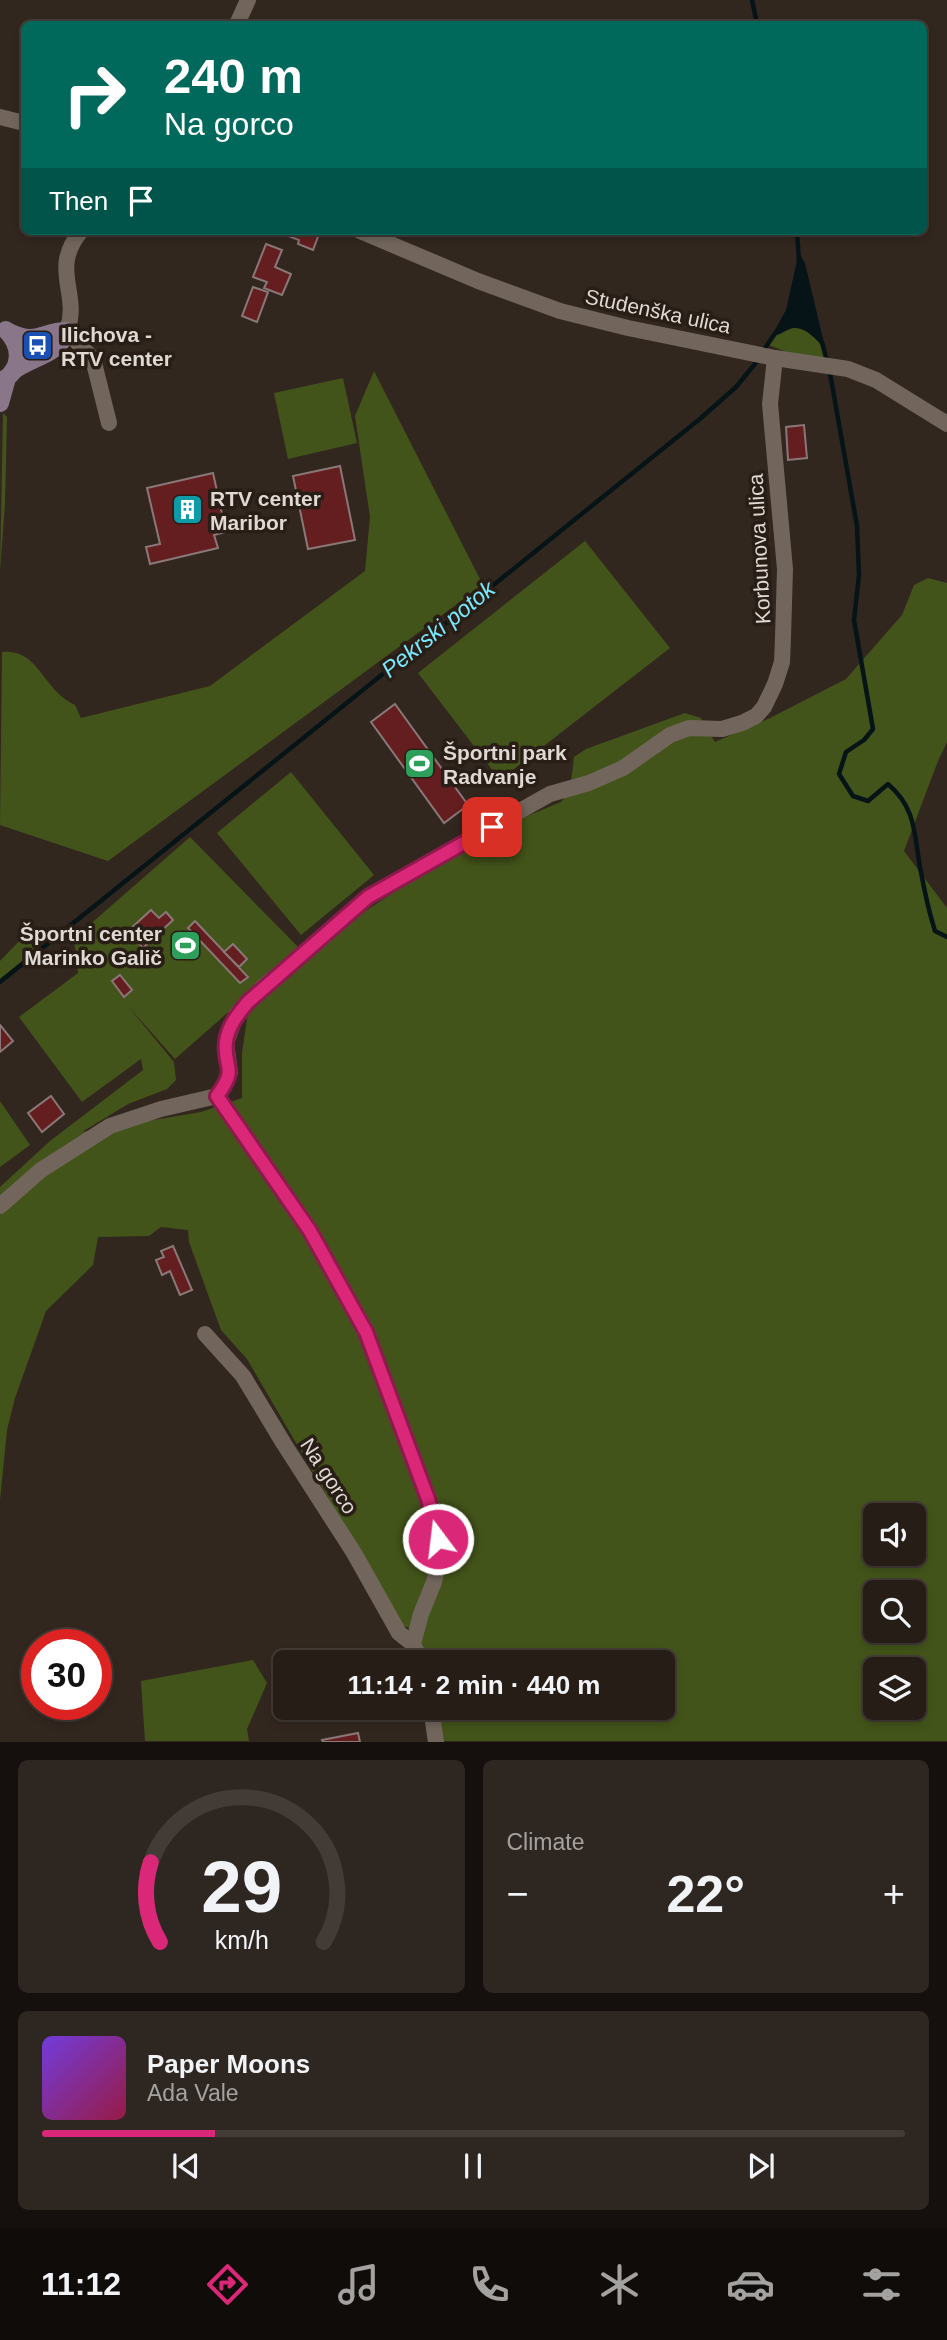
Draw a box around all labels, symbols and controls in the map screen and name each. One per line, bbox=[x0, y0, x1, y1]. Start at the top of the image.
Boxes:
icon: right bbox=[49, 49, 140, 140]
text: 240 m bbox=[164, 49, 303, 103]
text: Na gorco bbox=[164, 106, 294, 142]
icon: arrive bbox=[122, 182, 160, 220]
text: Then bbox=[49, 186, 108, 216]
street label: Studenška ulica bbox=[583, 284, 733, 338]
place label: Ilichova - RTV center bbox=[61, 323, 172, 370]
bus stop icon: Ilichova - RTV center bbox=[21, 329, 55, 363]
street label: Korbunova ulica bbox=[744, 473, 774, 625]
place label: RTV center Maribor bbox=[210, 487, 321, 534]
building icon: RTV center Maribor bbox=[170, 493, 204, 527]
water label: Pekrski potok bbox=[376, 575, 501, 683]
place label: Športni park Radvanje bbox=[443, 741, 567, 788]
sports icon: Športni park Radvanje bbox=[403, 747, 437, 781]
pin bbox=[462, 797, 522, 857]
icon: arrive bbox=[473, 808, 511, 846]
place label: Športni center Marinko Galič bbox=[20, 922, 162, 969]
sports icon: Športni center Marinko Galič bbox=[168, 928, 202, 962]
street label: Na gorco bbox=[296, 1434, 362, 1518]
position arrow bbox=[401, 1502, 475, 1576]
map controls bbox=[863, 1503, 926, 1720]
button: sound bbox=[863, 1503, 926, 1566]
button: search bbox=[863, 1580, 926, 1643]
speed limit sign: 30 bbox=[21, 1629, 112, 1720]
button: layers bbox=[863, 1657, 926, 1720]
text: 11:14 · 2 min · 440 m bbox=[348, 1670, 600, 1700]
text: Climate bbox=[507, 1829, 584, 1855]
text: 29 bbox=[201, 1847, 282, 1928]
text: 22° bbox=[666, 1865, 745, 1923]
text: − bbox=[507, 1873, 529, 1915]
text: + bbox=[883, 1873, 905, 1915]
text: km/h bbox=[214, 1926, 268, 1954]
text: Paper Moons bbox=[147, 2049, 310, 2079]
text: Ada Vale bbox=[147, 2080, 239, 2106]
icon: previous bbox=[167, 2147, 205, 2185]
icon: pause bbox=[454, 2147, 492, 2185]
icon: next bbox=[742, 2147, 780, 2185]
icon: directions bbox=[203, 2260, 252, 2309]
icon: music bbox=[334, 2260, 383, 2309]
icon: phone bbox=[465, 2260, 514, 2309]
icon: climate bbox=[595, 2260, 644, 2309]
icon: car bbox=[726, 2260, 775, 2309]
icon: filters bbox=[857, 2260, 906, 2309]
text: 11:12 bbox=[41, 2266, 121, 2302]

